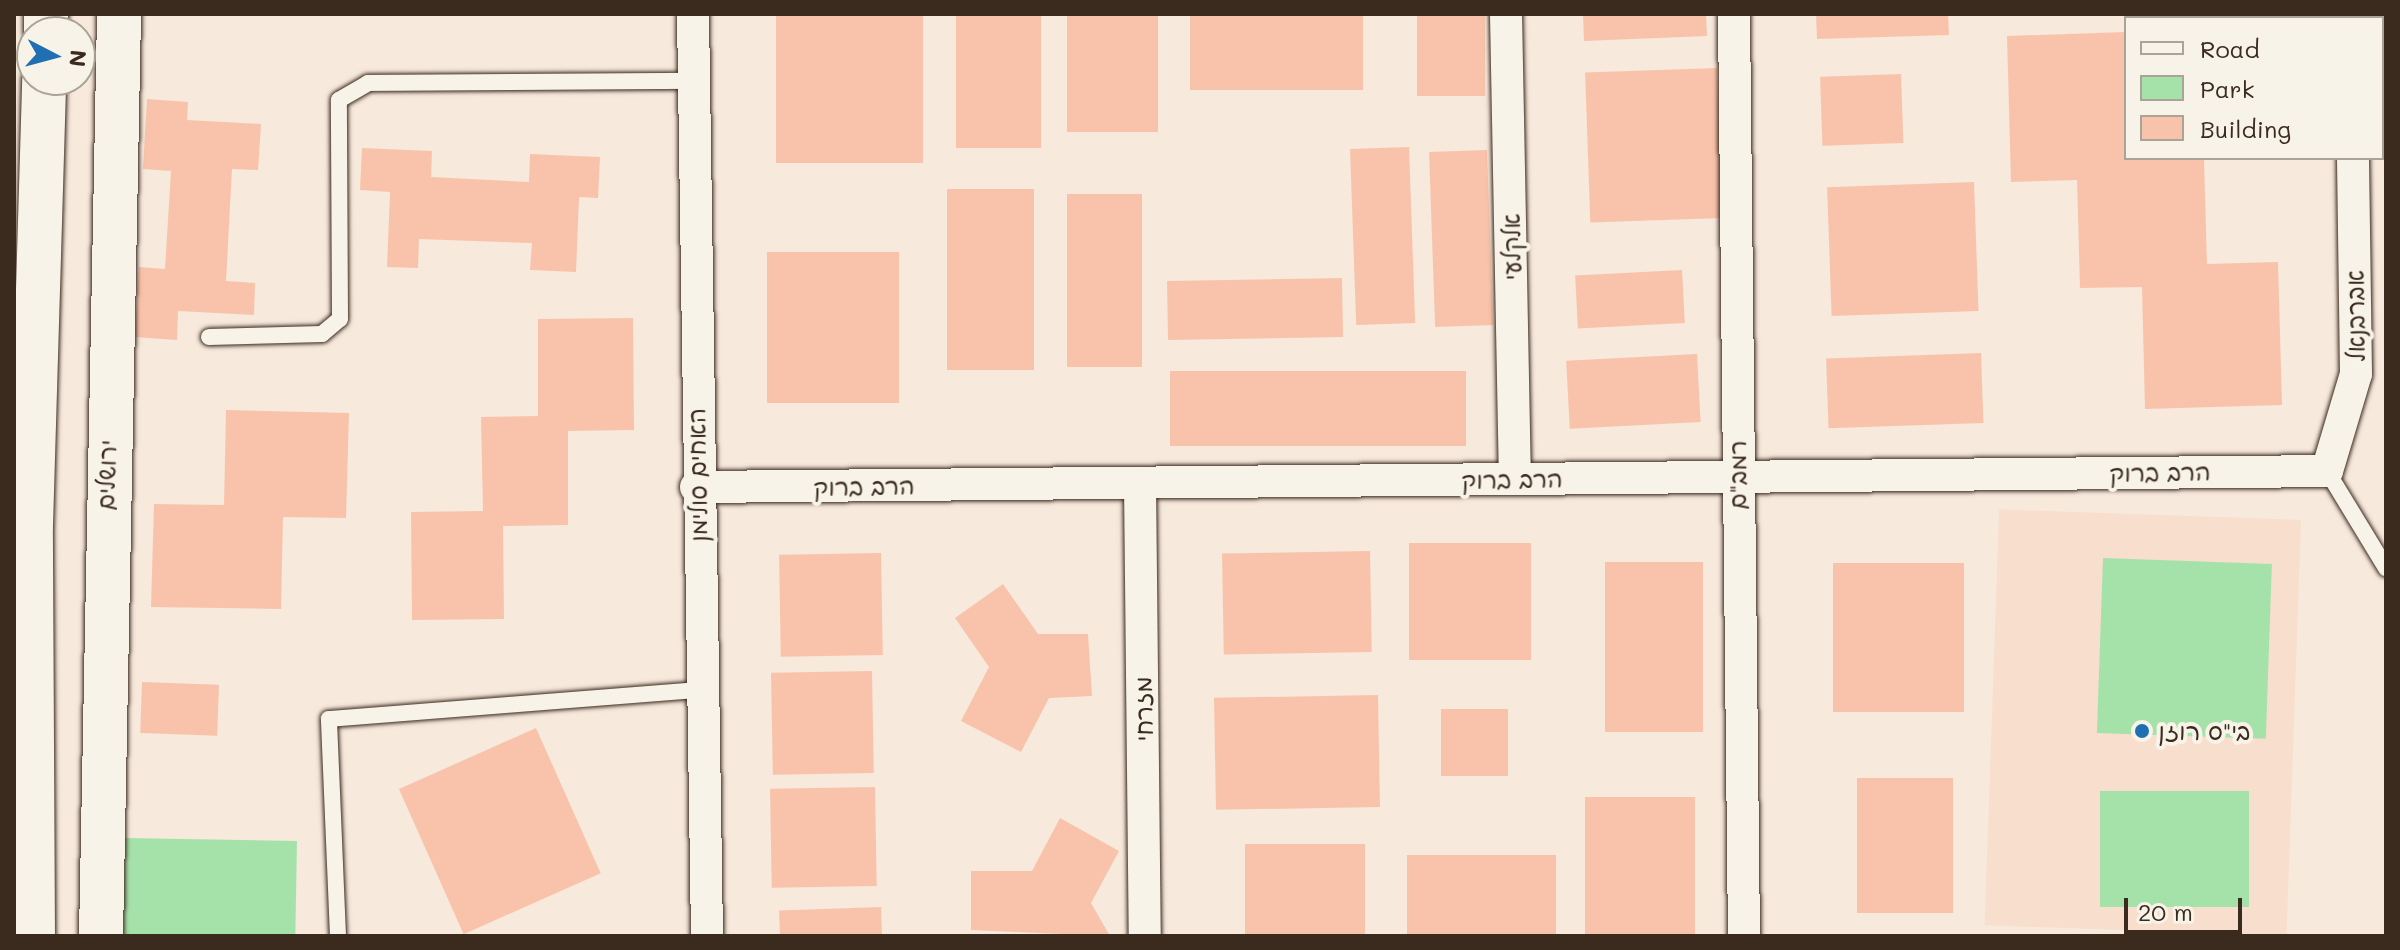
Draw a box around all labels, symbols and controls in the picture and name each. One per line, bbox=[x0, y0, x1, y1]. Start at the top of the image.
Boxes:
north arrow bbox=[16, 16, 96, 96]
legend bbox=[2124, 16, 2384, 160]
text: Road bbox=[2200, 33, 2260, 64]
text: N bbox=[63, 49, 94, 68]
text: Park bbox=[2200, 73, 2254, 104]
text: Building bbox=[2200, 113, 2291, 144]
street label: אלקלעי bbox=[1496, 213, 1526, 281]
street label: אברבנאל bbox=[2340, 270, 2370, 362]
street label: האחים סולימן bbox=[681, 408, 713, 542]
street label: ירושלים bbox=[90, 439, 122, 511]
street label: רמב"ם bbox=[1723, 440, 1751, 510]
street label: הרב ברוק bbox=[2109, 457, 2211, 487]
street label: הרב ברוק bbox=[1461, 464, 1563, 494]
street label: הרב ברוק bbox=[813, 471, 915, 501]
street label: מזרחי bbox=[1128, 676, 1158, 742]
place label: בי"ס רוזן bbox=[2158, 717, 2250, 745]
marker: בי"ס רוזן bbox=[2133, 722, 2151, 740]
scale bar bbox=[2128, 882, 2246, 932]
text: 20 m bbox=[2138, 896, 2193, 927]

